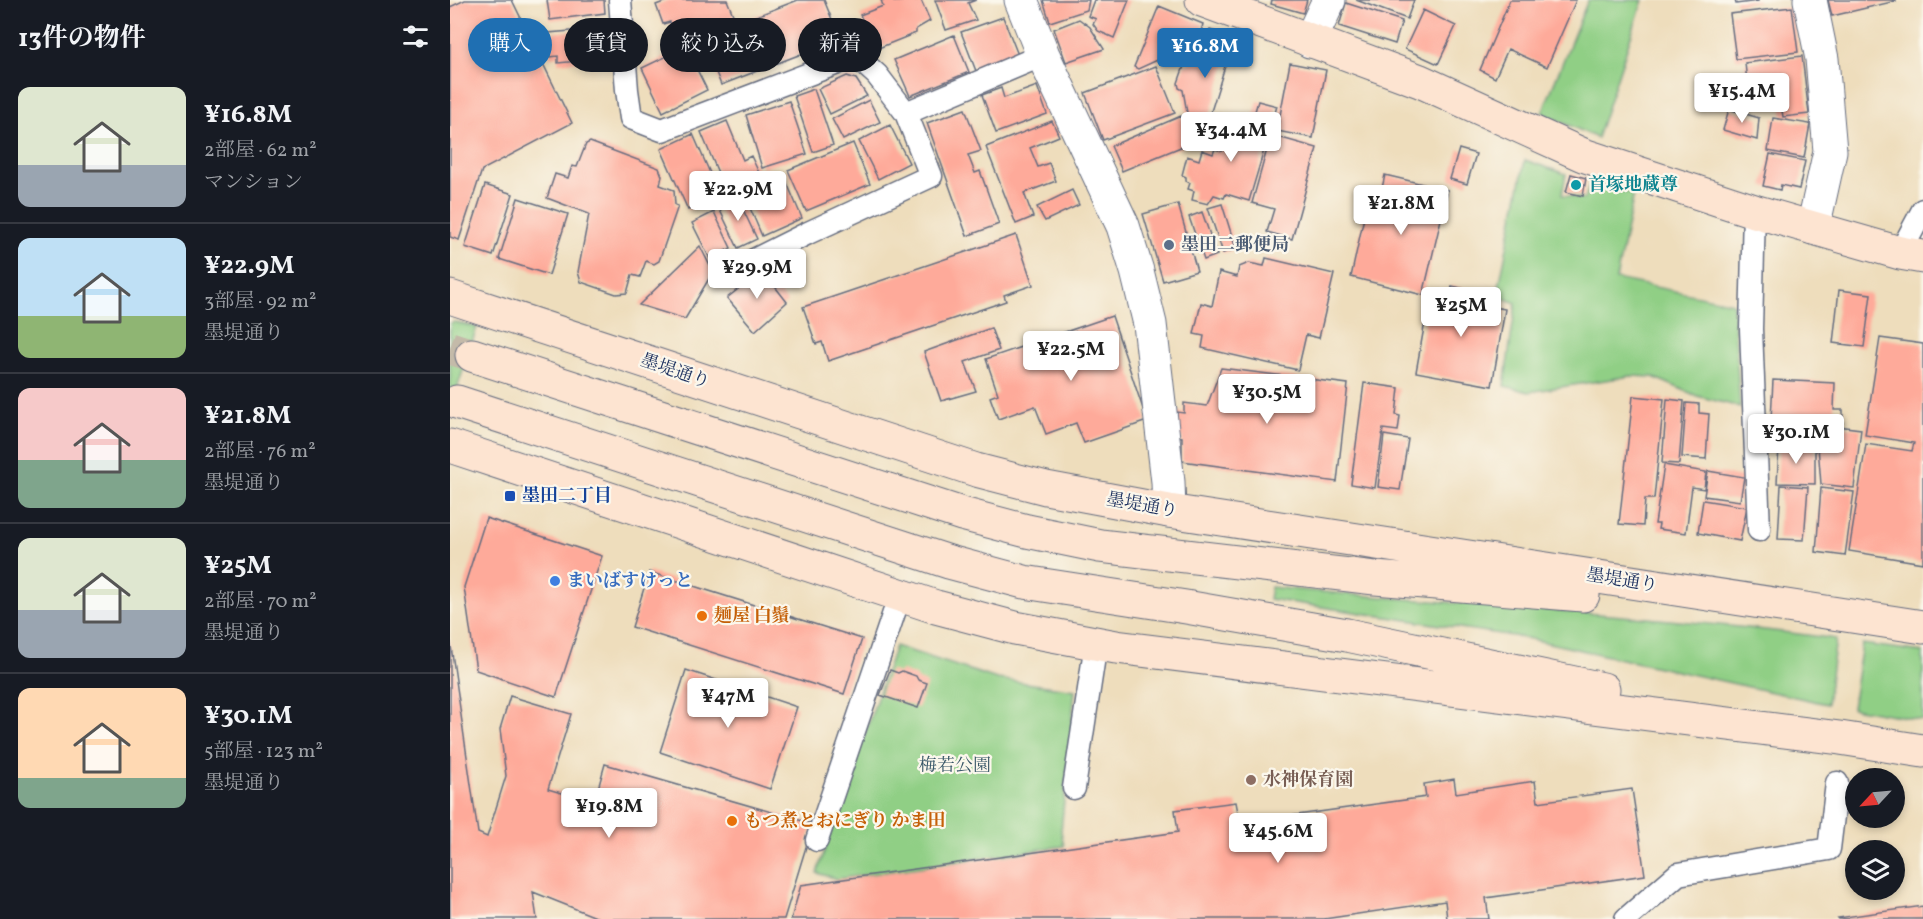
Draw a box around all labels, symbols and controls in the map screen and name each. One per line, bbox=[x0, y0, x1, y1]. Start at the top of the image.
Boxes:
chip: 購入 bbox=[468, 18, 552, 72]
chip: 賃貸 bbox=[564, 18, 648, 72]
chip: 絞り込み bbox=[660, 18, 786, 72]
chip: 新着 bbox=[798, 18, 882, 72]
icon: filters bbox=[399, 20, 432, 53]
text: 13件の物件 bbox=[18, 21, 146, 57]
pin: ¥16.8M bbox=[1156, 28, 1254, 79]
text: ¥16.8M bbox=[1171, 33, 1239, 61]
pin: ¥15.4M bbox=[1693, 73, 1791, 124]
text: ¥15.4M bbox=[1708, 78, 1776, 106]
text: ¥16.8M bbox=[204, 97, 292, 133]
icon: home bbox=[66, 111, 138, 183]
pin: ¥34.4M bbox=[1182, 112, 1280, 163]
text: ¥34.4M bbox=[1195, 117, 1267, 145]
text: 2部屋 · 62 m² bbox=[204, 137, 317, 165]
text: マンション bbox=[204, 169, 303, 197]
pin: ¥22.9M bbox=[689, 171, 787, 222]
place label: 首塚地蔵尊 bbox=[1588, 173, 1678, 198]
text: ¥22.9M bbox=[703, 176, 773, 204]
marker: 首塚地蔵尊 bbox=[1569, 178, 1583, 192]
pin: ¥21.8M bbox=[1352, 185, 1450, 236]
text: ¥21.8M bbox=[1368, 190, 1434, 218]
place label: 墨田二郵便局 bbox=[1181, 233, 1289, 258]
marker: 墨田二郵便局 bbox=[1162, 238, 1176, 252]
text: ¥22.9M bbox=[204, 248, 294, 284]
pin: ¥29.9M bbox=[708, 249, 806, 300]
text: ¥29.9M bbox=[722, 254, 792, 282]
icon: home bbox=[66, 262, 138, 334]
pin: ¥25M bbox=[1425, 287, 1497, 338]
text: 3部屋 · 92 m² bbox=[204, 288, 316, 316]
text: ¥25M bbox=[1435, 292, 1487, 320]
text: 墨堤通り bbox=[204, 320, 284, 348]
pin: ¥22.5M bbox=[1022, 331, 1120, 382]
text: ¥22.5M bbox=[1037, 336, 1105, 364]
street label: 墨堤通り bbox=[637, 348, 713, 396]
pin: ¥30.5M bbox=[1218, 374, 1316, 425]
text: ¥30.5M bbox=[1232, 379, 1302, 407]
text: ¥21.8M bbox=[204, 398, 291, 434]
icon: home bbox=[66, 412, 138, 484]
pin: ¥30.1M bbox=[1747, 414, 1845, 465]
text: ¥30.1M bbox=[1762, 419, 1830, 447]
text: 2部屋 · 76 m² bbox=[204, 438, 316, 466]
text: 墨堤通り bbox=[204, 470, 284, 498]
place label: 墨田二丁目 bbox=[522, 484, 612, 509]
street label: 墨堤通り bbox=[1104, 487, 1180, 525]
marker: 墨田二丁目 bbox=[503, 489, 517, 503]
text: ¥25M bbox=[204, 548, 272, 584]
icon: home bbox=[66, 562, 138, 634]
street label: 墨堤通り bbox=[1584, 563, 1660, 599]
place label: まいばすけっと bbox=[567, 569, 693, 594]
marker: まいばすけっと bbox=[548, 574, 562, 588]
text: 2部屋 · 70 m² bbox=[204, 588, 317, 616]
place label: 麺屋 白鬚 bbox=[714, 604, 790, 629]
marker: 麺屋 白鬚 bbox=[695, 609, 709, 623]
text: 墨堤通り bbox=[204, 620, 284, 648]
pin: ¥47M bbox=[692, 678, 764, 729]
text: ¥47M bbox=[701, 683, 755, 711]
text: ¥30.1M bbox=[204, 698, 292, 734]
icon: home bbox=[66, 712, 138, 784]
text: 5部屋 · 123 m² bbox=[204, 738, 323, 766]
park label: 梅若公園 bbox=[919, 754, 991, 779]
place label: 水神保育園 bbox=[1263, 768, 1353, 793]
north arrow bbox=[1845, 768, 1905, 828]
map controls bbox=[1845, 768, 1905, 900]
text: 墨堤通り bbox=[204, 770, 284, 798]
marker: 水神保育園 bbox=[1244, 773, 1258, 787]
pin: ¥19.8M bbox=[560, 788, 658, 839]
text: ¥19.8M bbox=[575, 793, 643, 821]
place label: もつ煮とおにぎり かま田 bbox=[744, 809, 946, 834]
pin: ¥45.6M bbox=[1229, 813, 1327, 864]
marker: もつ煮とおにぎり かま田 bbox=[725, 814, 739, 828]
text: ¥45.6M bbox=[1243, 818, 1313, 846]
button: layers bbox=[1845, 840, 1905, 900]

